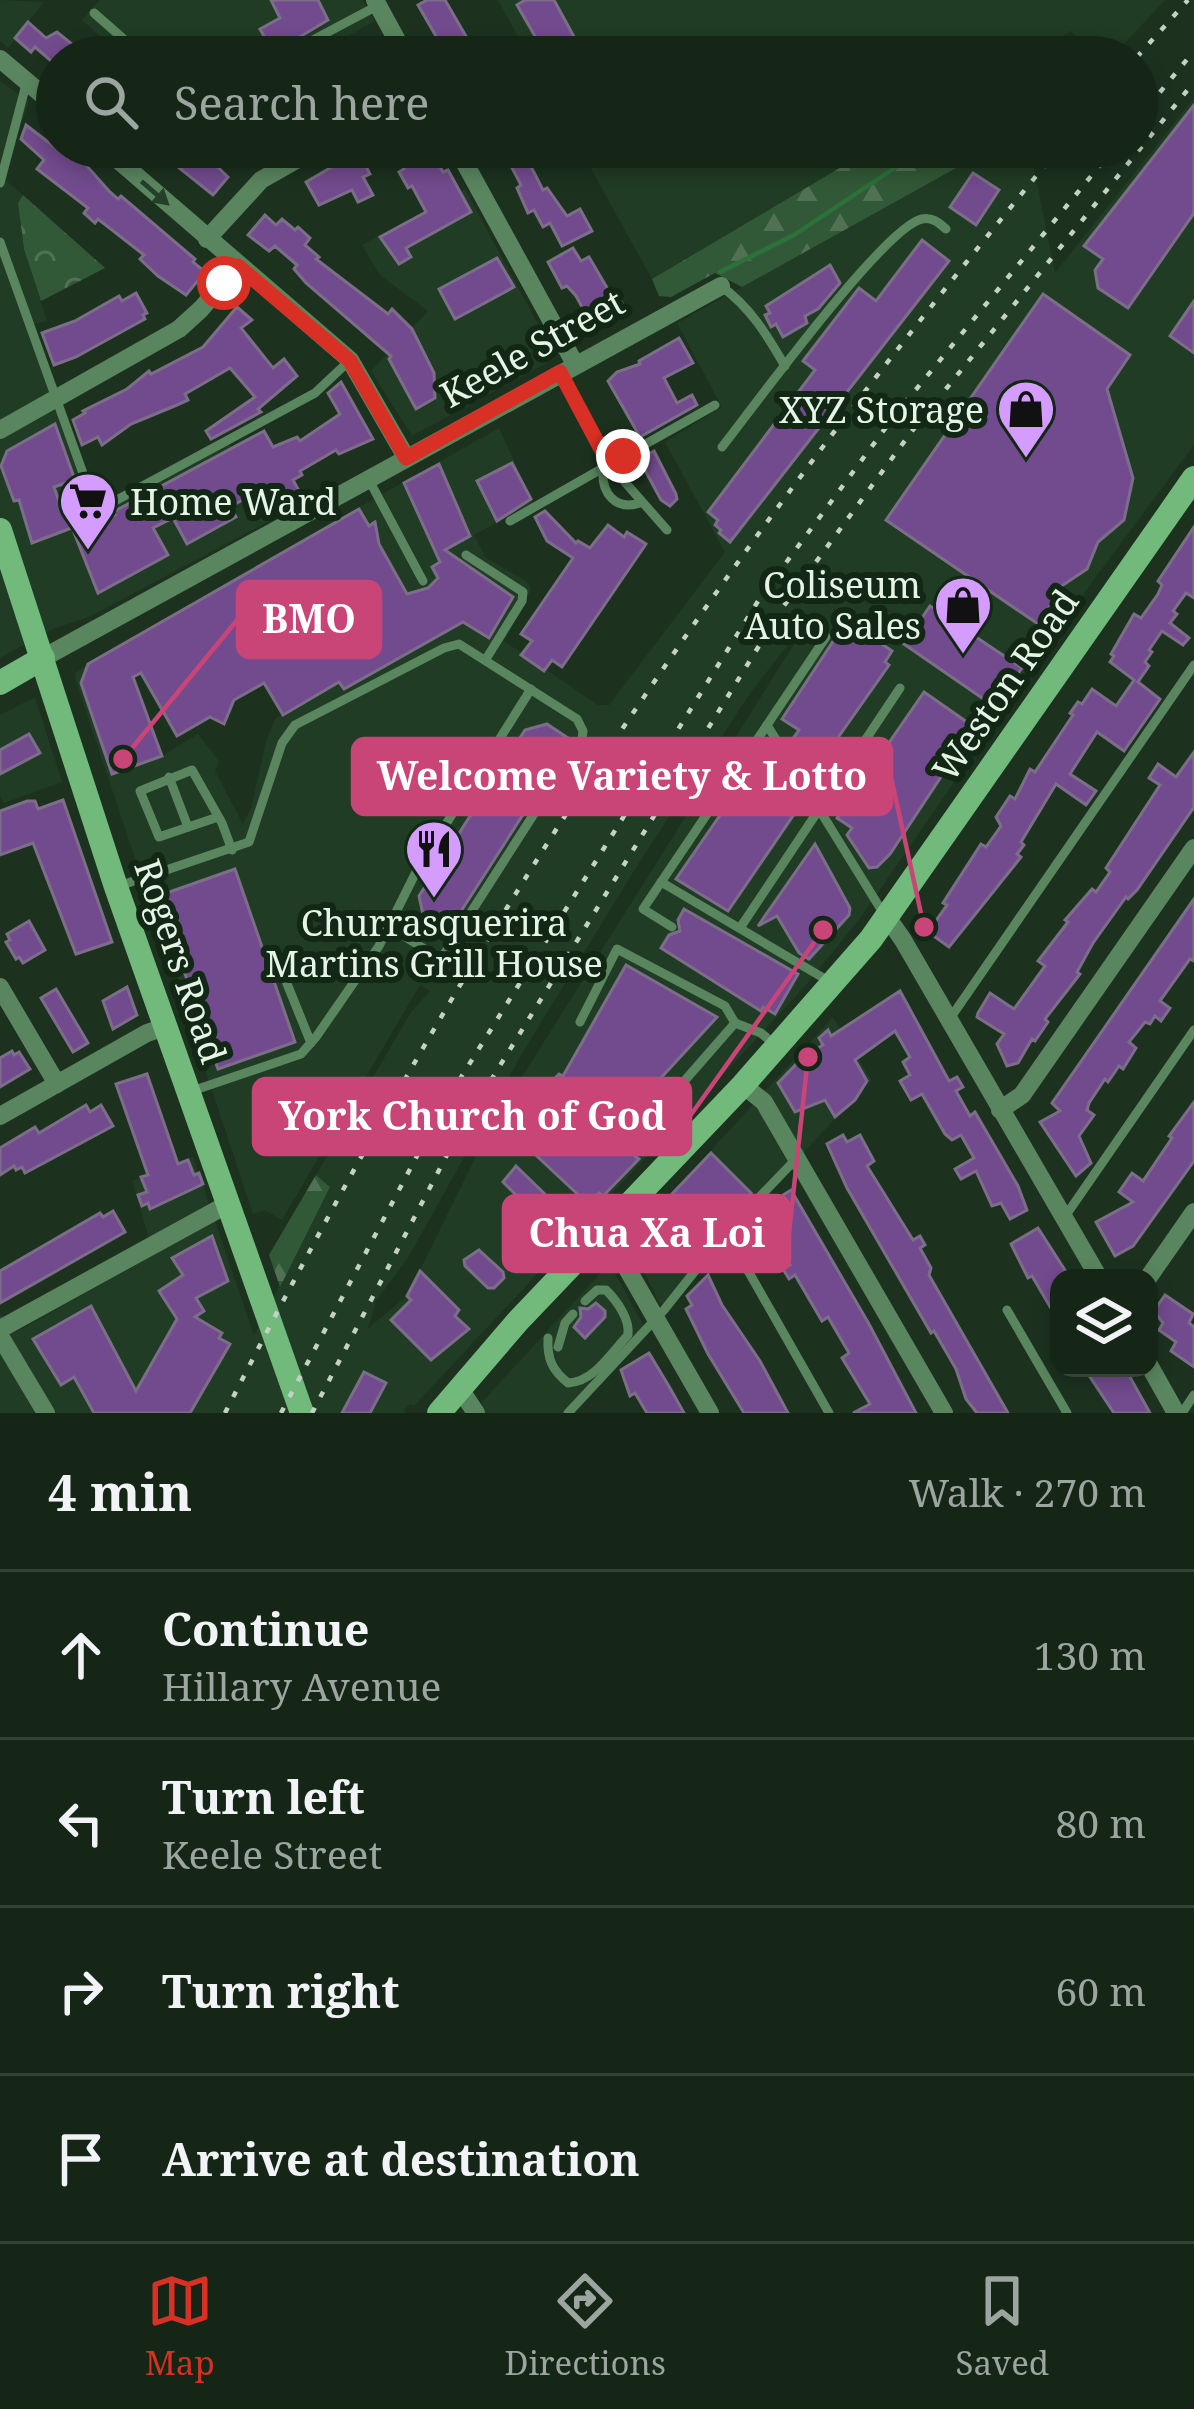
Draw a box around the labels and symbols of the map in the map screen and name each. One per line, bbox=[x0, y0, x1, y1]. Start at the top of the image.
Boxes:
one-way arrow bbox=[140, 179, 170, 206]
route start bbox=[197, 256, 251, 310]
street label: Keele Street bbox=[431, 277, 633, 419]
shop icon: XYZ Storage bbox=[995, 378, 1057, 460]
place label: XYZ Storage bbox=[779, 385, 984, 434]
route end bbox=[596, 429, 650, 483]
supermarket icon: Home Ward bbox=[57, 470, 119, 552]
place label: Home Ward bbox=[130, 477, 336, 526]
place label: Coliseum Auto Sales bbox=[744, 560, 921, 650]
shop icon: Coliseum Auto Sales bbox=[932, 574, 994, 656]
street label: Weston Road bbox=[921, 579, 1089, 791]
callout: BMO bbox=[238, 582, 380, 657]
text: BMO bbox=[262, 591, 356, 644]
callout: Welcome Variety & Lotto bbox=[353, 739, 891, 814]
text: Welcome Variety & Lotto bbox=[377, 748, 867, 801]
restaurant icon: Churrasquerira Martins Grill House bbox=[403, 818, 465, 900]
street label: Rogers Road bbox=[123, 853, 239, 1069]
place label: Churrasquerira Martins Grill House bbox=[265, 898, 603, 988]
callout: York Church of God bbox=[254, 1079, 690, 1154]
text: York Church of God bbox=[278, 1088, 666, 1141]
callout: Chua Xa Loi bbox=[504, 1196, 789, 1271]
text: Chua Xa Loi bbox=[529, 1205, 766, 1258]

